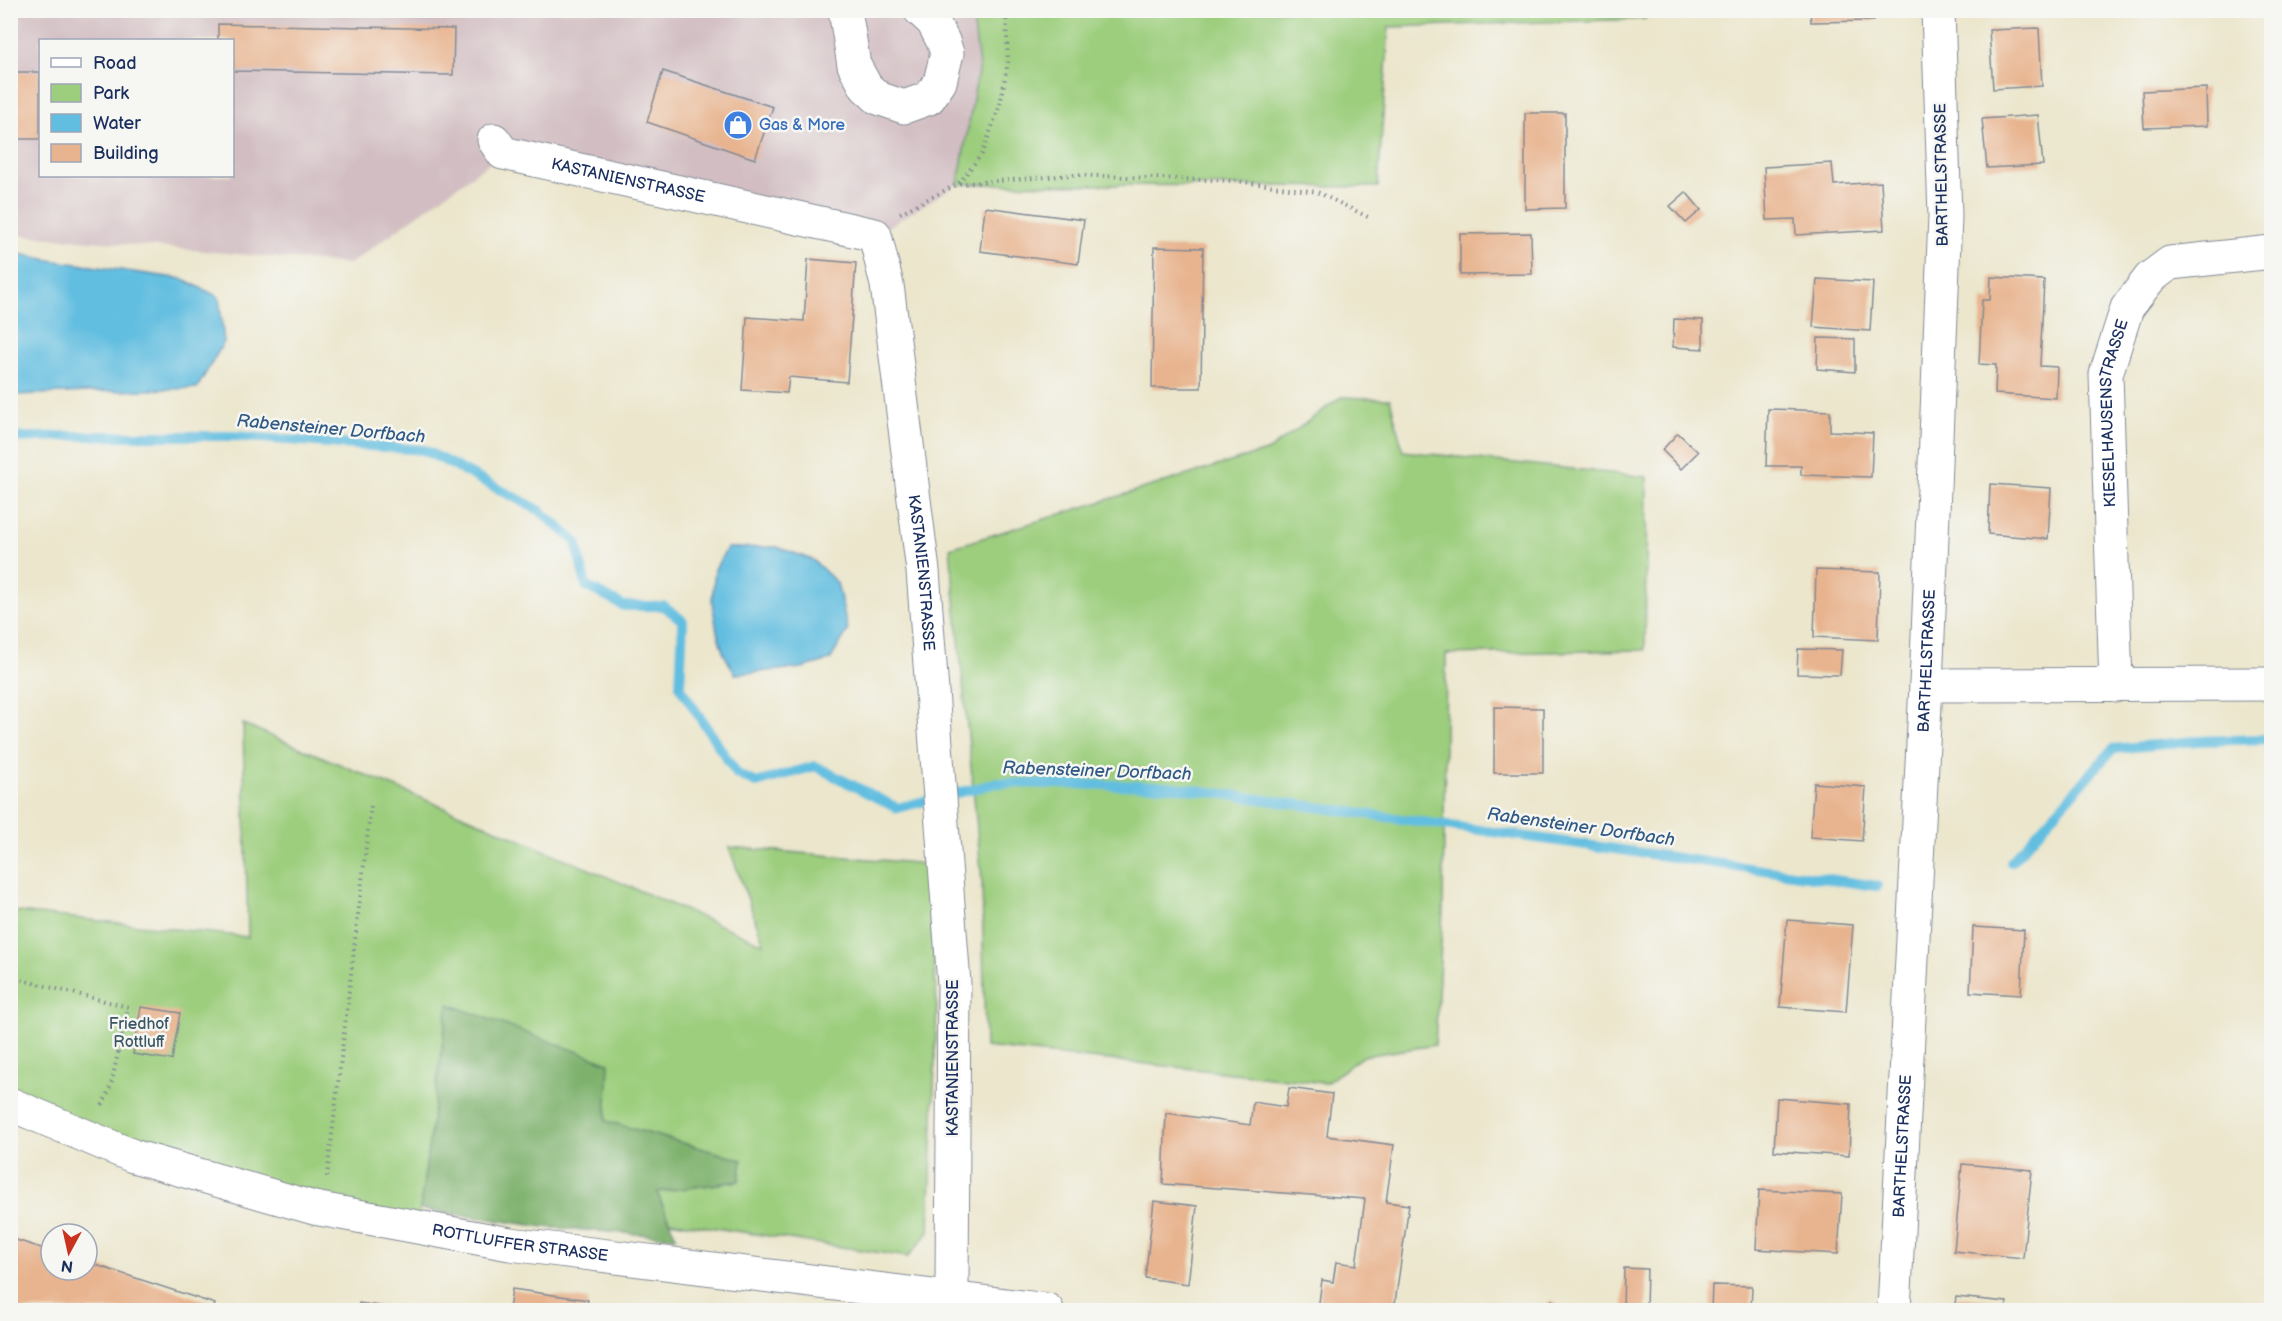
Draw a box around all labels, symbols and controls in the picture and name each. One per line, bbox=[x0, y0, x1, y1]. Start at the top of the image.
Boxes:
legend bbox=[39, 39, 234, 177]
text: Road bbox=[93, 53, 137, 74]
text: Park bbox=[93, 83, 129, 104]
street label: BARTHELSTRASSE bbox=[1931, 103, 1953, 247]
shop icon: Gas & More bbox=[722, 109, 754, 141]
text: Water bbox=[93, 113, 141, 134]
place label: Gas & More bbox=[759, 116, 846, 135]
text: Building bbox=[93, 143, 159, 164]
street label: KASTANIENSTRASSE bbox=[549, 154, 707, 207]
street label: KIESELHAUSENSTRASSE bbox=[2096, 317, 2132, 508]
water label: Rabensteiner Dorfbach bbox=[236, 410, 426, 448]
street label: KASTANIENSTRASSE bbox=[904, 493, 938, 652]
street label: BARTHELSTRASSE bbox=[1914, 589, 1939, 733]
water label: Rabensteiner Dorfbach bbox=[1002, 757, 1192, 785]
water label: Rabensteiner Dorfbach bbox=[1486, 803, 1676, 851]
street label: KASTANIENSTRASSE bbox=[944, 980, 963, 1136]
park label: Friedhof Rottluff bbox=[109, 1015, 169, 1052]
street label: BARTHELSTRASSE bbox=[1889, 1074, 1916, 1218]
street label: ROTTLUFFER STRASSE bbox=[430, 1220, 609, 1265]
north arrow bbox=[39, 1222, 99, 1282]
text: N bbox=[60, 1255, 74, 1276]

